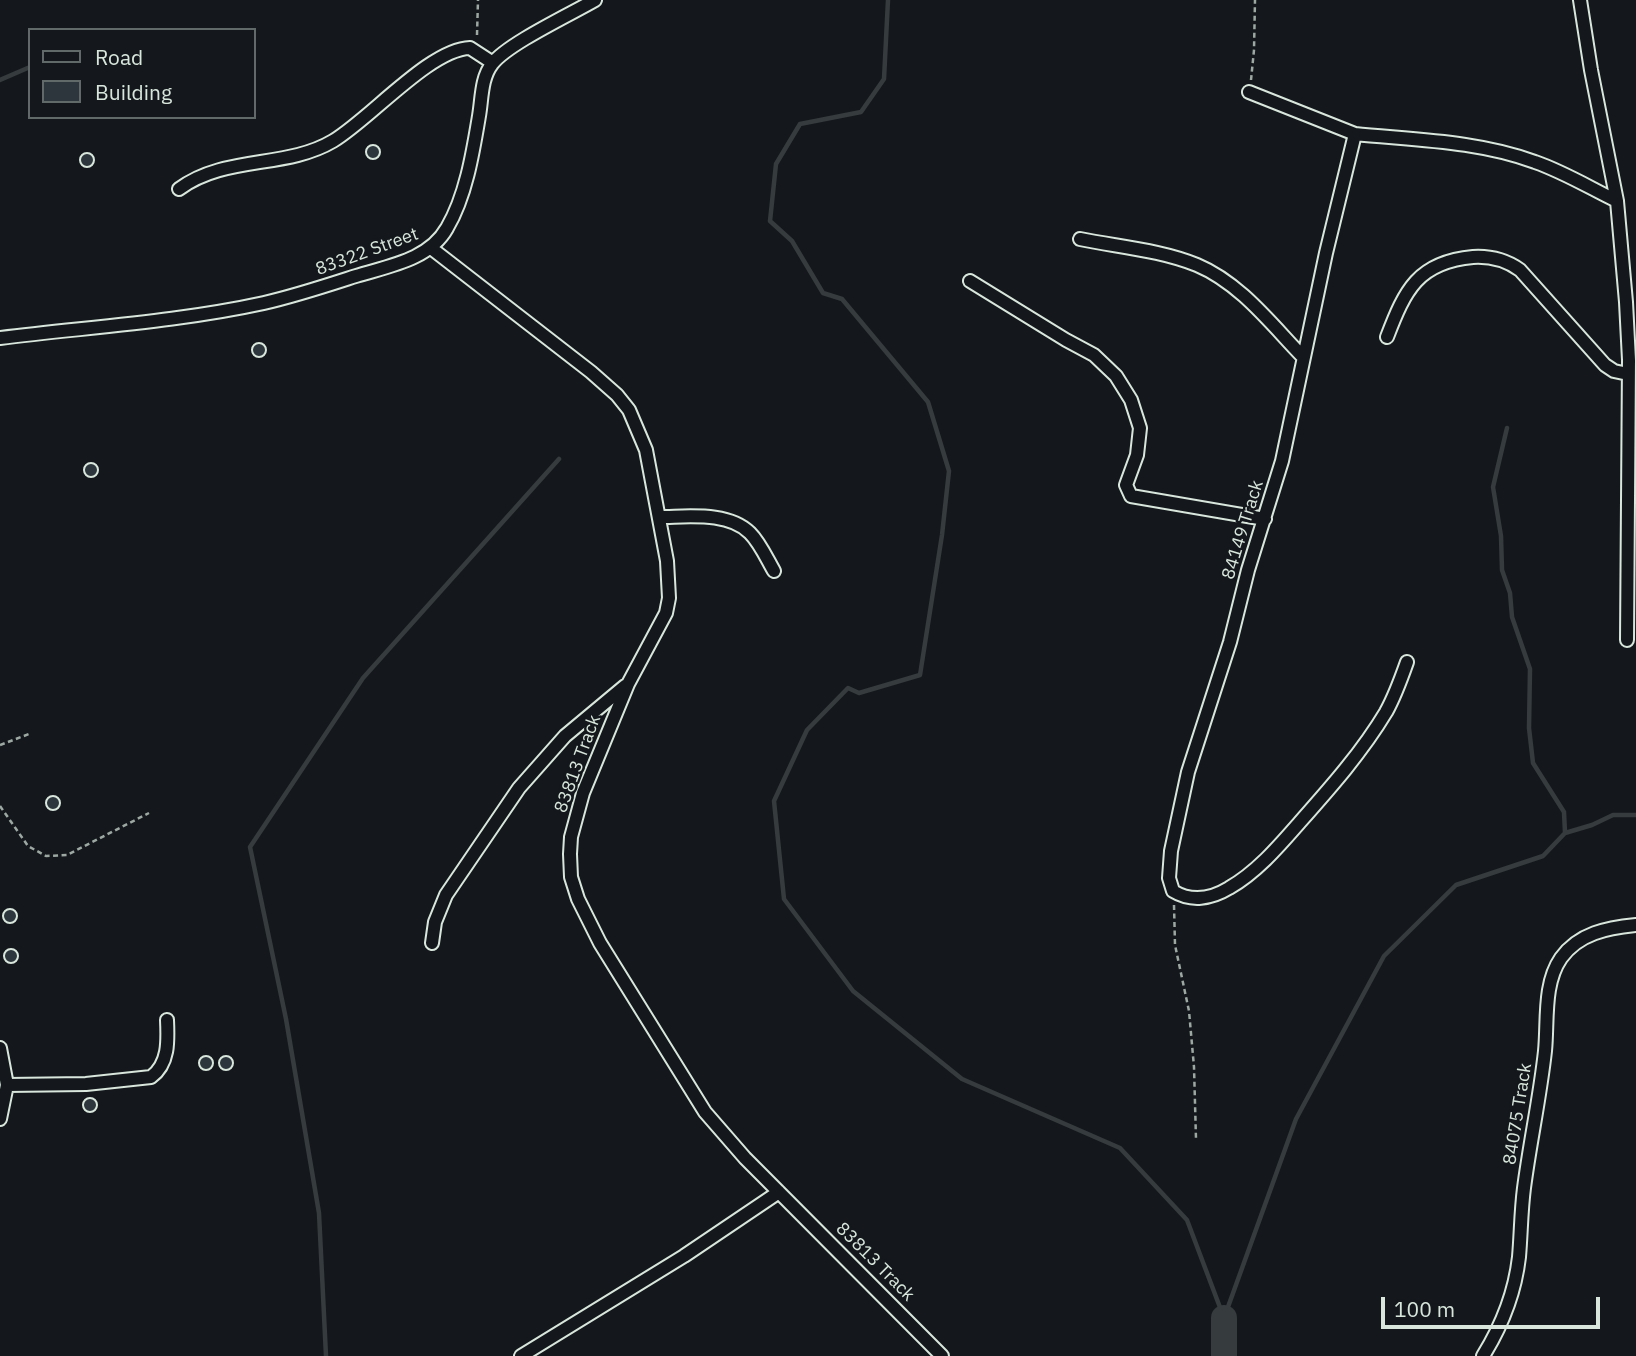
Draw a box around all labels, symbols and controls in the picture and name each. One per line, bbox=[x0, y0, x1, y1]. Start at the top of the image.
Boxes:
legend bbox=[28, 28, 256, 119]
text: Road bbox=[95, 43, 143, 71]
text: Building bbox=[95, 78, 172, 106]
street label: 83322 Street bbox=[313, 223, 421, 281]
street label: 84149 Track bbox=[1218, 478, 1268, 582]
street label: 83813 Track bbox=[550, 712, 606, 816]
street label: 84075 Track bbox=[1499, 1062, 1537, 1166]
street label: 83813 Track bbox=[831, 1218, 919, 1306]
scale bar bbox=[1384, 1282, 1603, 1326]
text: 100 m bbox=[1394, 1295, 1455, 1323]

